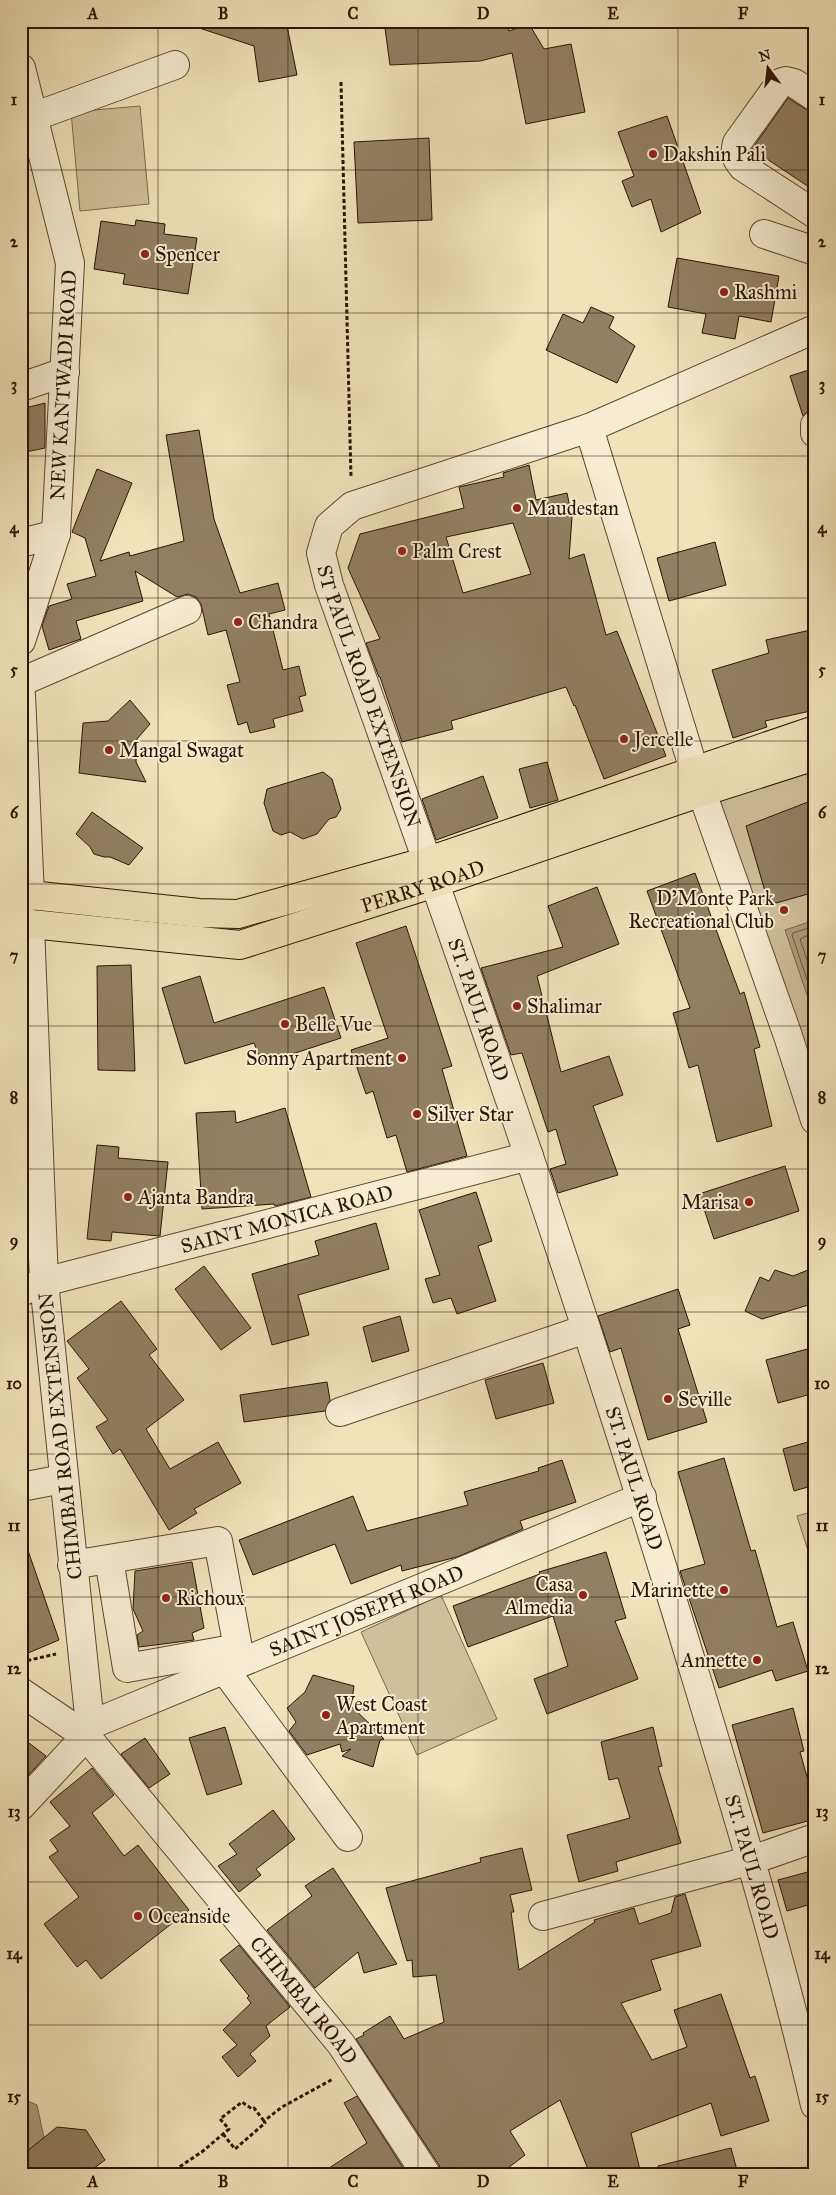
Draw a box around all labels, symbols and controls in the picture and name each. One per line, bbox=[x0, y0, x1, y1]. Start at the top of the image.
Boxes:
text: A bbox=[87, 4, 99, 23]
text: B bbox=[218, 4, 228, 23]
text: C bbox=[348, 4, 359, 23]
text: D bbox=[477, 4, 490, 23]
text: E bbox=[607, 4, 619, 23]
text: F bbox=[738, 4, 749, 23]
north arrow bbox=[744, 42, 794, 92]
text: N bbox=[757, 46, 773, 66]
text: 1 bbox=[11, 90, 18, 109]
text: 1 bbox=[819, 90, 826, 109]
place label: Dakshin Pali bbox=[663, 142, 766, 166]
marker: Dakshin Pali bbox=[647, 148, 659, 160]
text: 2 bbox=[10, 232, 19, 251]
text: 2 bbox=[818, 232, 827, 251]
place label: Spencer bbox=[155, 242, 220, 266]
marker: Spencer bbox=[139, 248, 151, 260]
street label: NEW KANTWADI ROAD bbox=[45, 269, 81, 501]
place label: Rashmi bbox=[734, 280, 798, 304]
marker: Rashmi bbox=[718, 286, 730, 298]
text: 3 bbox=[11, 375, 17, 395]
text: 3 bbox=[819, 375, 825, 395]
place label: Maudestan bbox=[527, 496, 619, 520]
marker: Maudestan bbox=[511, 502, 523, 514]
text: 4 bbox=[10, 518, 20, 538]
text: 4 bbox=[818, 518, 828, 538]
place label: Palm Crest bbox=[412, 539, 502, 563]
marker: Palm Crest bbox=[396, 545, 408, 557]
street label: ST PAUL ROAD EXTENSION bbox=[312, 562, 426, 831]
place label: Chandra bbox=[248, 610, 319, 634]
marker: Chandra bbox=[232, 616, 244, 628]
text: 5 bbox=[10, 660, 18, 679]
text: 5 bbox=[818, 660, 826, 679]
place label: Jercelle bbox=[632, 727, 693, 752]
marker: Jercelle bbox=[618, 733, 630, 745]
place label: Mangal Swagat bbox=[119, 738, 244, 763]
marker: Mangal Swagat bbox=[103, 744, 115, 756]
text: 6 bbox=[10, 803, 19, 822]
text: 6 bbox=[818, 803, 827, 822]
street label: PERRY ROAD bbox=[358, 855, 488, 918]
place label: D'Monte Park Recreational Club bbox=[628, 886, 775, 933]
marker: D'Monte Park Recreational Club bbox=[778, 904, 790, 916]
street label: ST. PAUL ROAD bbox=[443, 935, 514, 1084]
text: 7 bbox=[10, 946, 19, 965]
text: 7 bbox=[818, 946, 827, 965]
place label: Shalimar bbox=[527, 994, 602, 1018]
marker: Shalimar bbox=[511, 1000, 523, 1012]
place label: Belle Vue bbox=[295, 1012, 372, 1036]
marker: Belle Vue bbox=[279, 1018, 291, 1030]
place label: Sonny Apartment bbox=[246, 1046, 392, 1070]
marker: Sonny Apartment bbox=[396, 1052, 408, 1064]
text: 8 bbox=[10, 1088, 18, 1107]
text: 8 bbox=[818, 1088, 826, 1107]
place label: Silver Star bbox=[427, 1102, 514, 1126]
marker: Silver Star bbox=[411, 1108, 423, 1120]
street label: SAINT MONICA ROAD bbox=[178, 1180, 396, 1258]
place label: Ajanta Bandra bbox=[137, 1185, 254, 1209]
place label: Marisa bbox=[681, 1190, 740, 1214]
marker: Ajanta Bandra bbox=[122, 1191, 134, 1203]
marker: Marisa bbox=[743, 1196, 755, 1208]
text: 9 bbox=[10, 1231, 18, 1251]
text: 9 bbox=[818, 1231, 826, 1251]
street label: CHIMBAI ROAD EXTENSION bbox=[33, 1291, 87, 1581]
text: 10 bbox=[6, 1374, 22, 1393]
text: 10 bbox=[814, 1374, 830, 1393]
place label: Seville bbox=[678, 1387, 732, 1411]
marker: Seville bbox=[662, 1393, 674, 1405]
street label: ST. PAUL ROAD bbox=[600, 1403, 668, 1553]
text: 11 bbox=[8, 1516, 21, 1535]
text: 11 bbox=[816, 1516, 829, 1535]
street label: SAINT JOSEPH ROAD bbox=[265, 1560, 467, 1662]
place label: Casa Almedia bbox=[504, 1572, 574, 1619]
place label: Marinette bbox=[630, 1578, 714, 1602]
marker: Marinette bbox=[718, 1584, 730, 1596]
place label: Richoux bbox=[176, 1586, 245, 1610]
marker: Casa Almedia bbox=[577, 1589, 589, 1601]
marker: Richoux bbox=[160, 1592, 172, 1604]
place label: Annette bbox=[680, 1648, 747, 1672]
marker: Annette bbox=[751, 1654, 763, 1666]
text: 12 bbox=[7, 1659, 22, 1678]
text: 12 bbox=[815, 1659, 830, 1678]
place label: West Coast Apartment bbox=[335, 1692, 428, 1739]
marker: West Coast Apartment bbox=[320, 1709, 332, 1721]
street label: ST. PAUL ROAD bbox=[720, 1792, 784, 1942]
text: 13 bbox=[8, 1802, 20, 1822]
text: 13 bbox=[816, 1802, 828, 1822]
place label: Oceanside bbox=[148, 1904, 230, 1928]
marker: Oceanside bbox=[132, 1910, 144, 1922]
street label: CHIMBAI ROAD bbox=[245, 1931, 363, 2069]
text: 14 bbox=[6, 1944, 23, 1964]
text: 14 bbox=[814, 1944, 831, 1964]
text: 15 bbox=[7, 2087, 21, 2106]
text: 15 bbox=[815, 2087, 829, 2106]
text: A bbox=[87, 2172, 99, 2191]
text: B bbox=[218, 2172, 228, 2191]
text: C bbox=[348, 2172, 359, 2191]
text: D bbox=[477, 2172, 490, 2191]
text: E bbox=[607, 2172, 619, 2191]
text: F bbox=[738, 2172, 749, 2191]

